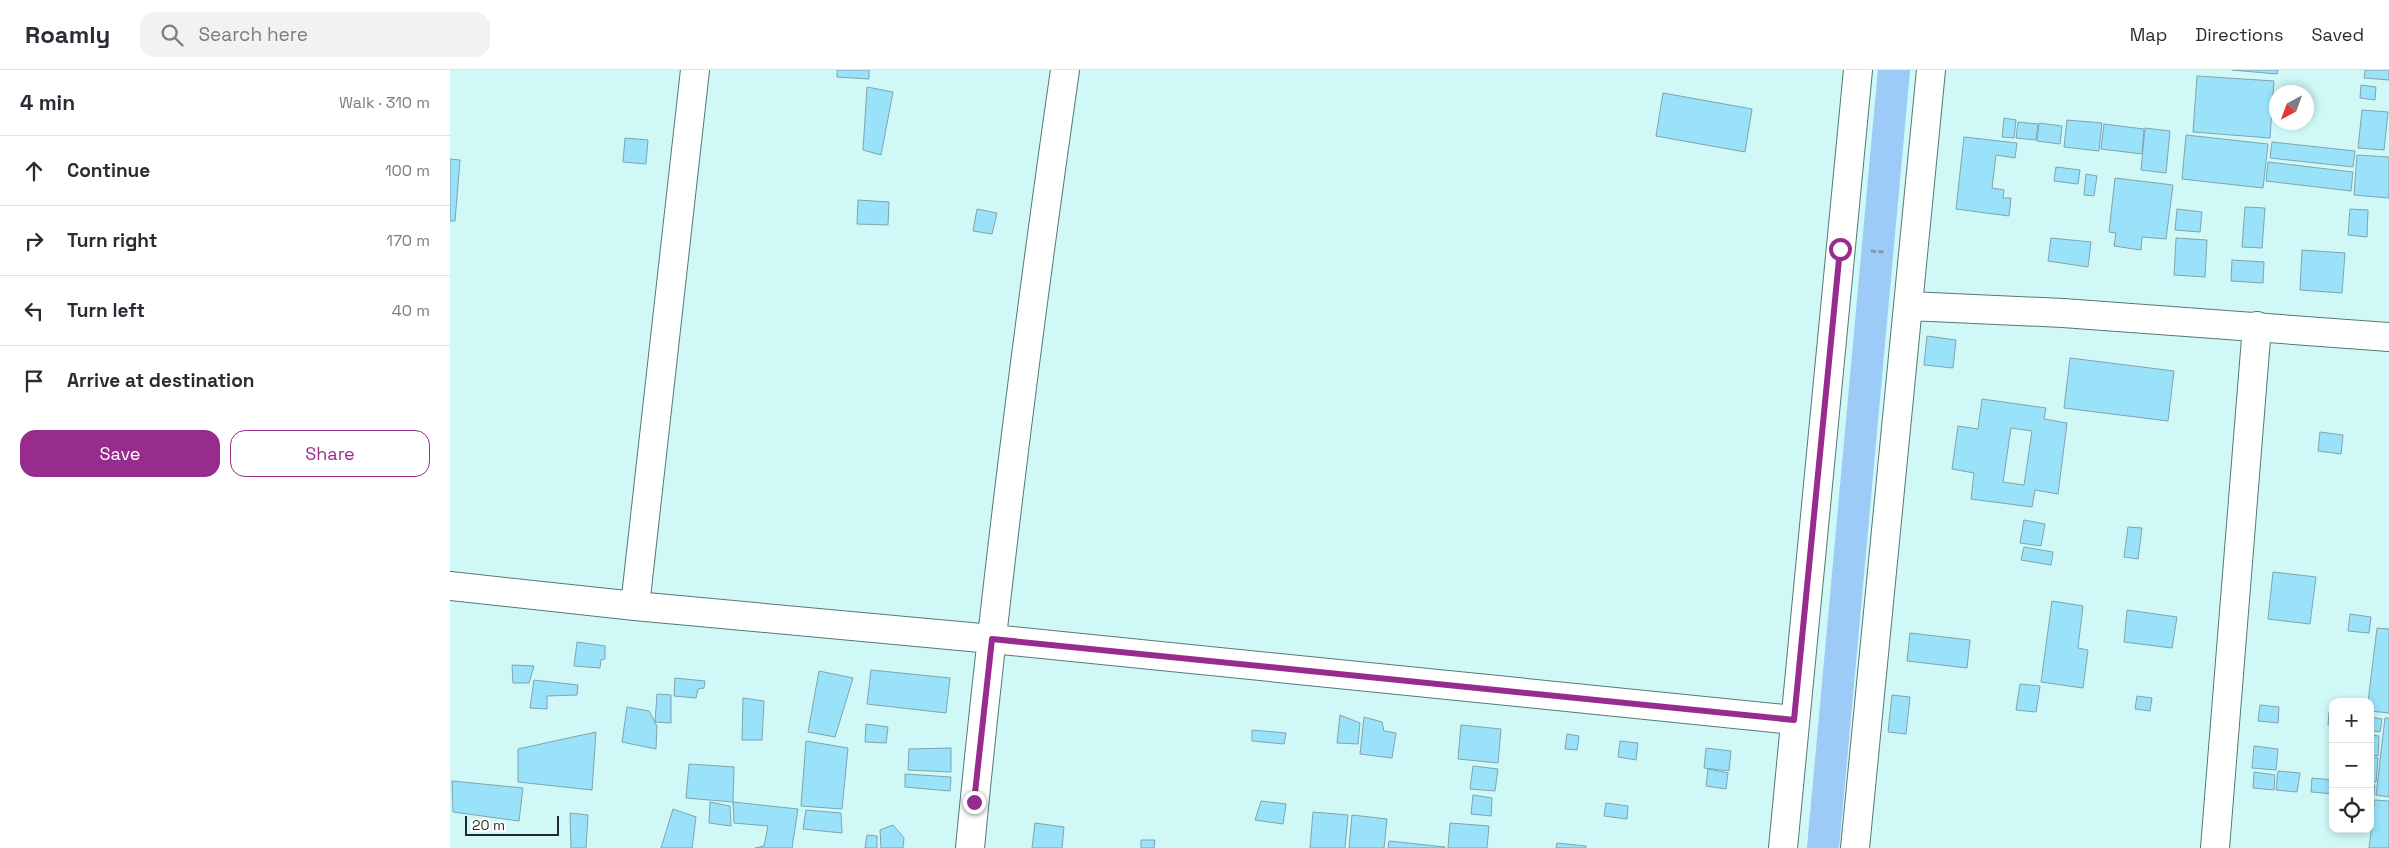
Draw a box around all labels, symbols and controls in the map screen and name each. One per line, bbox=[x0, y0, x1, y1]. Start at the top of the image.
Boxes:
search box bbox=[140, 12, 490, 57]
text: Roamly bbox=[25, 19, 110, 50]
icon: search bbox=[158, 21, 186, 49]
text: Search here bbox=[198, 22, 308, 47]
text: Map bbox=[2130, 23, 2167, 46]
text: Directions bbox=[2195, 23, 2284, 46]
text: Saved bbox=[2312, 23, 2364, 46]
north arrow bbox=[2269, 85, 2314, 130]
text: 4 min bbox=[20, 89, 75, 116]
text: Walk · 310 m bbox=[339, 92, 430, 113]
icon: ahead bbox=[20, 157, 48, 185]
text: Continue bbox=[67, 158, 150, 183]
text: 100 m bbox=[385, 160, 430, 181]
icon: right bbox=[20, 227, 48, 255]
text: Turn right bbox=[67, 228, 157, 253]
text: 170 m bbox=[386, 230, 430, 251]
route start bbox=[1829, 238, 1852, 261]
icon: left bbox=[20, 297, 48, 325]
text: Turn left bbox=[67, 298, 145, 323]
text: 40 m bbox=[392, 300, 430, 321]
icon: arrive bbox=[20, 367, 48, 395]
text: Arrive at destination bbox=[67, 368, 255, 393]
button: Save bbox=[20, 430, 220, 477]
button: Share bbox=[230, 430, 430, 477]
map controls bbox=[2329, 698, 2374, 833]
button: + bbox=[2329, 698, 2374, 743]
button: − bbox=[2329, 743, 2374, 788]
button: locate bbox=[2329, 788, 2374, 833]
route end bbox=[963, 791, 986, 814]
scale bar bbox=[465, 813, 559, 836]
text: 20 m bbox=[472, 816, 505, 834]

